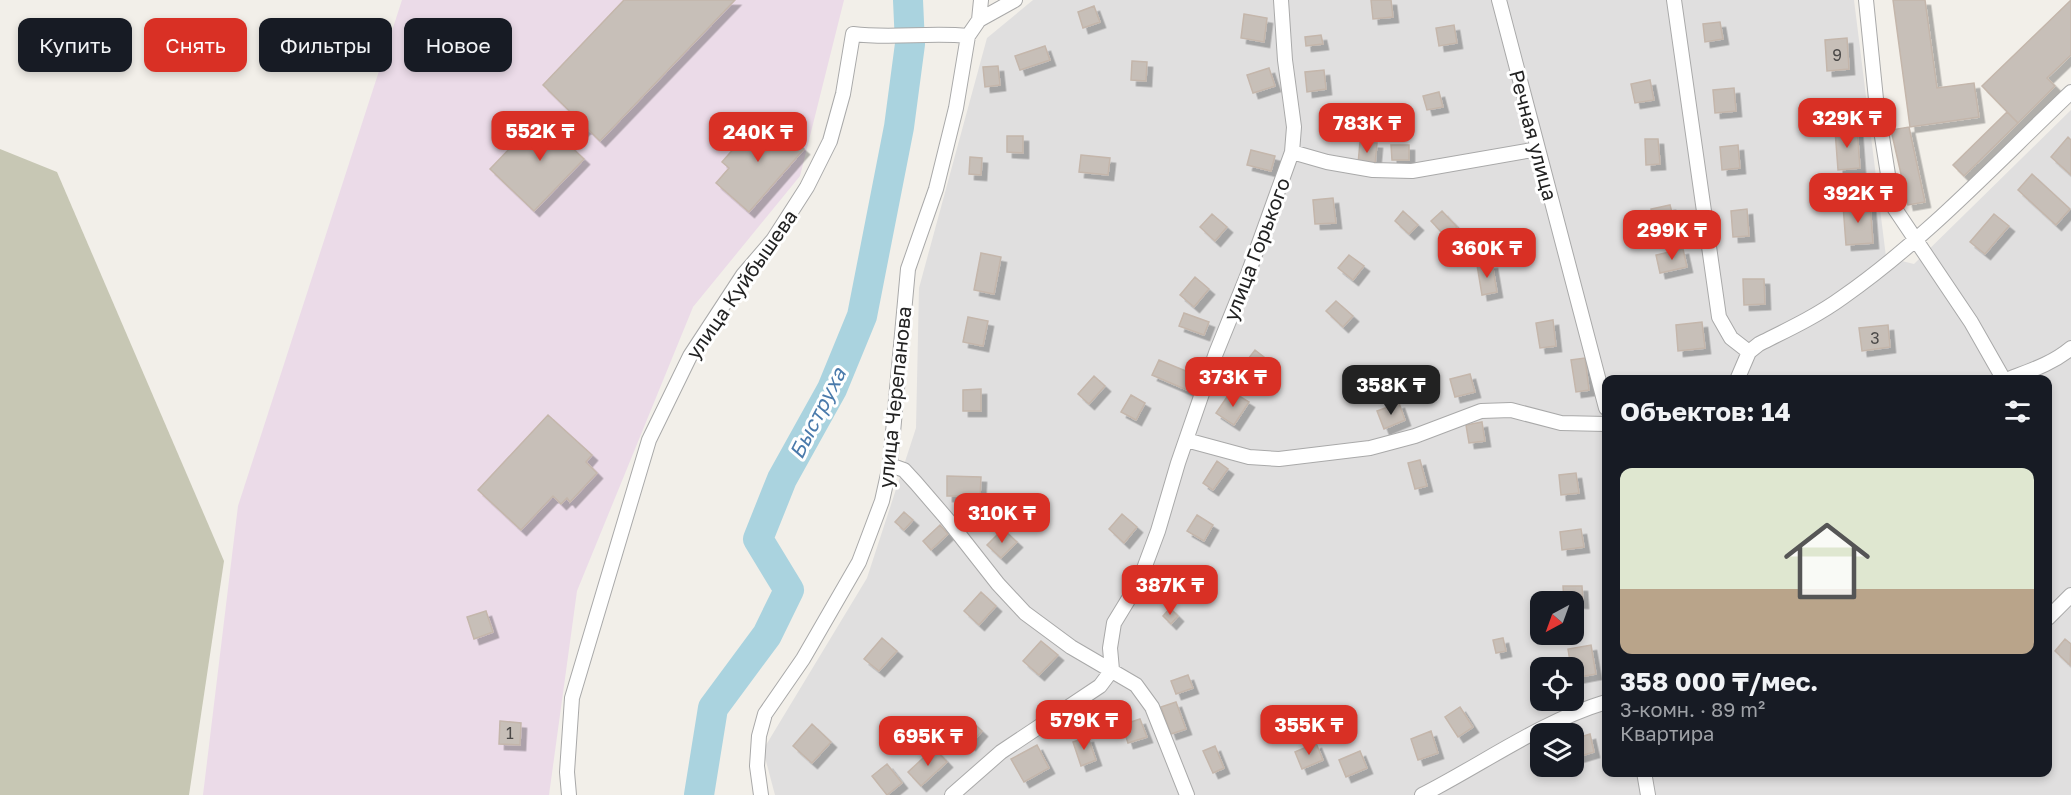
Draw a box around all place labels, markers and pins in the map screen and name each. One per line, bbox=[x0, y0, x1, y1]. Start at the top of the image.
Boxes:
pin: 329K ₸ bbox=[1798, 98, 1896, 149]
pin: 783K ₸ bbox=[1318, 103, 1416, 154]
pin: 552K ₸ bbox=[491, 111, 589, 162]
pin: 240K ₸ bbox=[709, 112, 807, 163]
pin: 392K ₸ bbox=[1809, 173, 1907, 224]
pin: 299K ₸ bbox=[1623, 210, 1721, 261]
pin: 360K ₸ bbox=[1438, 228, 1536, 279]
pin: 373K ₸ bbox=[1184, 357, 1282, 408]
pin: 358K ₸ bbox=[1342, 365, 1440, 416]
pin: 310K ₸ bbox=[953, 493, 1051, 544]
pin: 387K ₸ bbox=[1121, 565, 1219, 616]
pin: 579K ₸ bbox=[1035, 700, 1133, 751]
pin: 355K ₸ bbox=[1260, 705, 1358, 756]
pin: 695K ₸ bbox=[879, 716, 977, 767]

